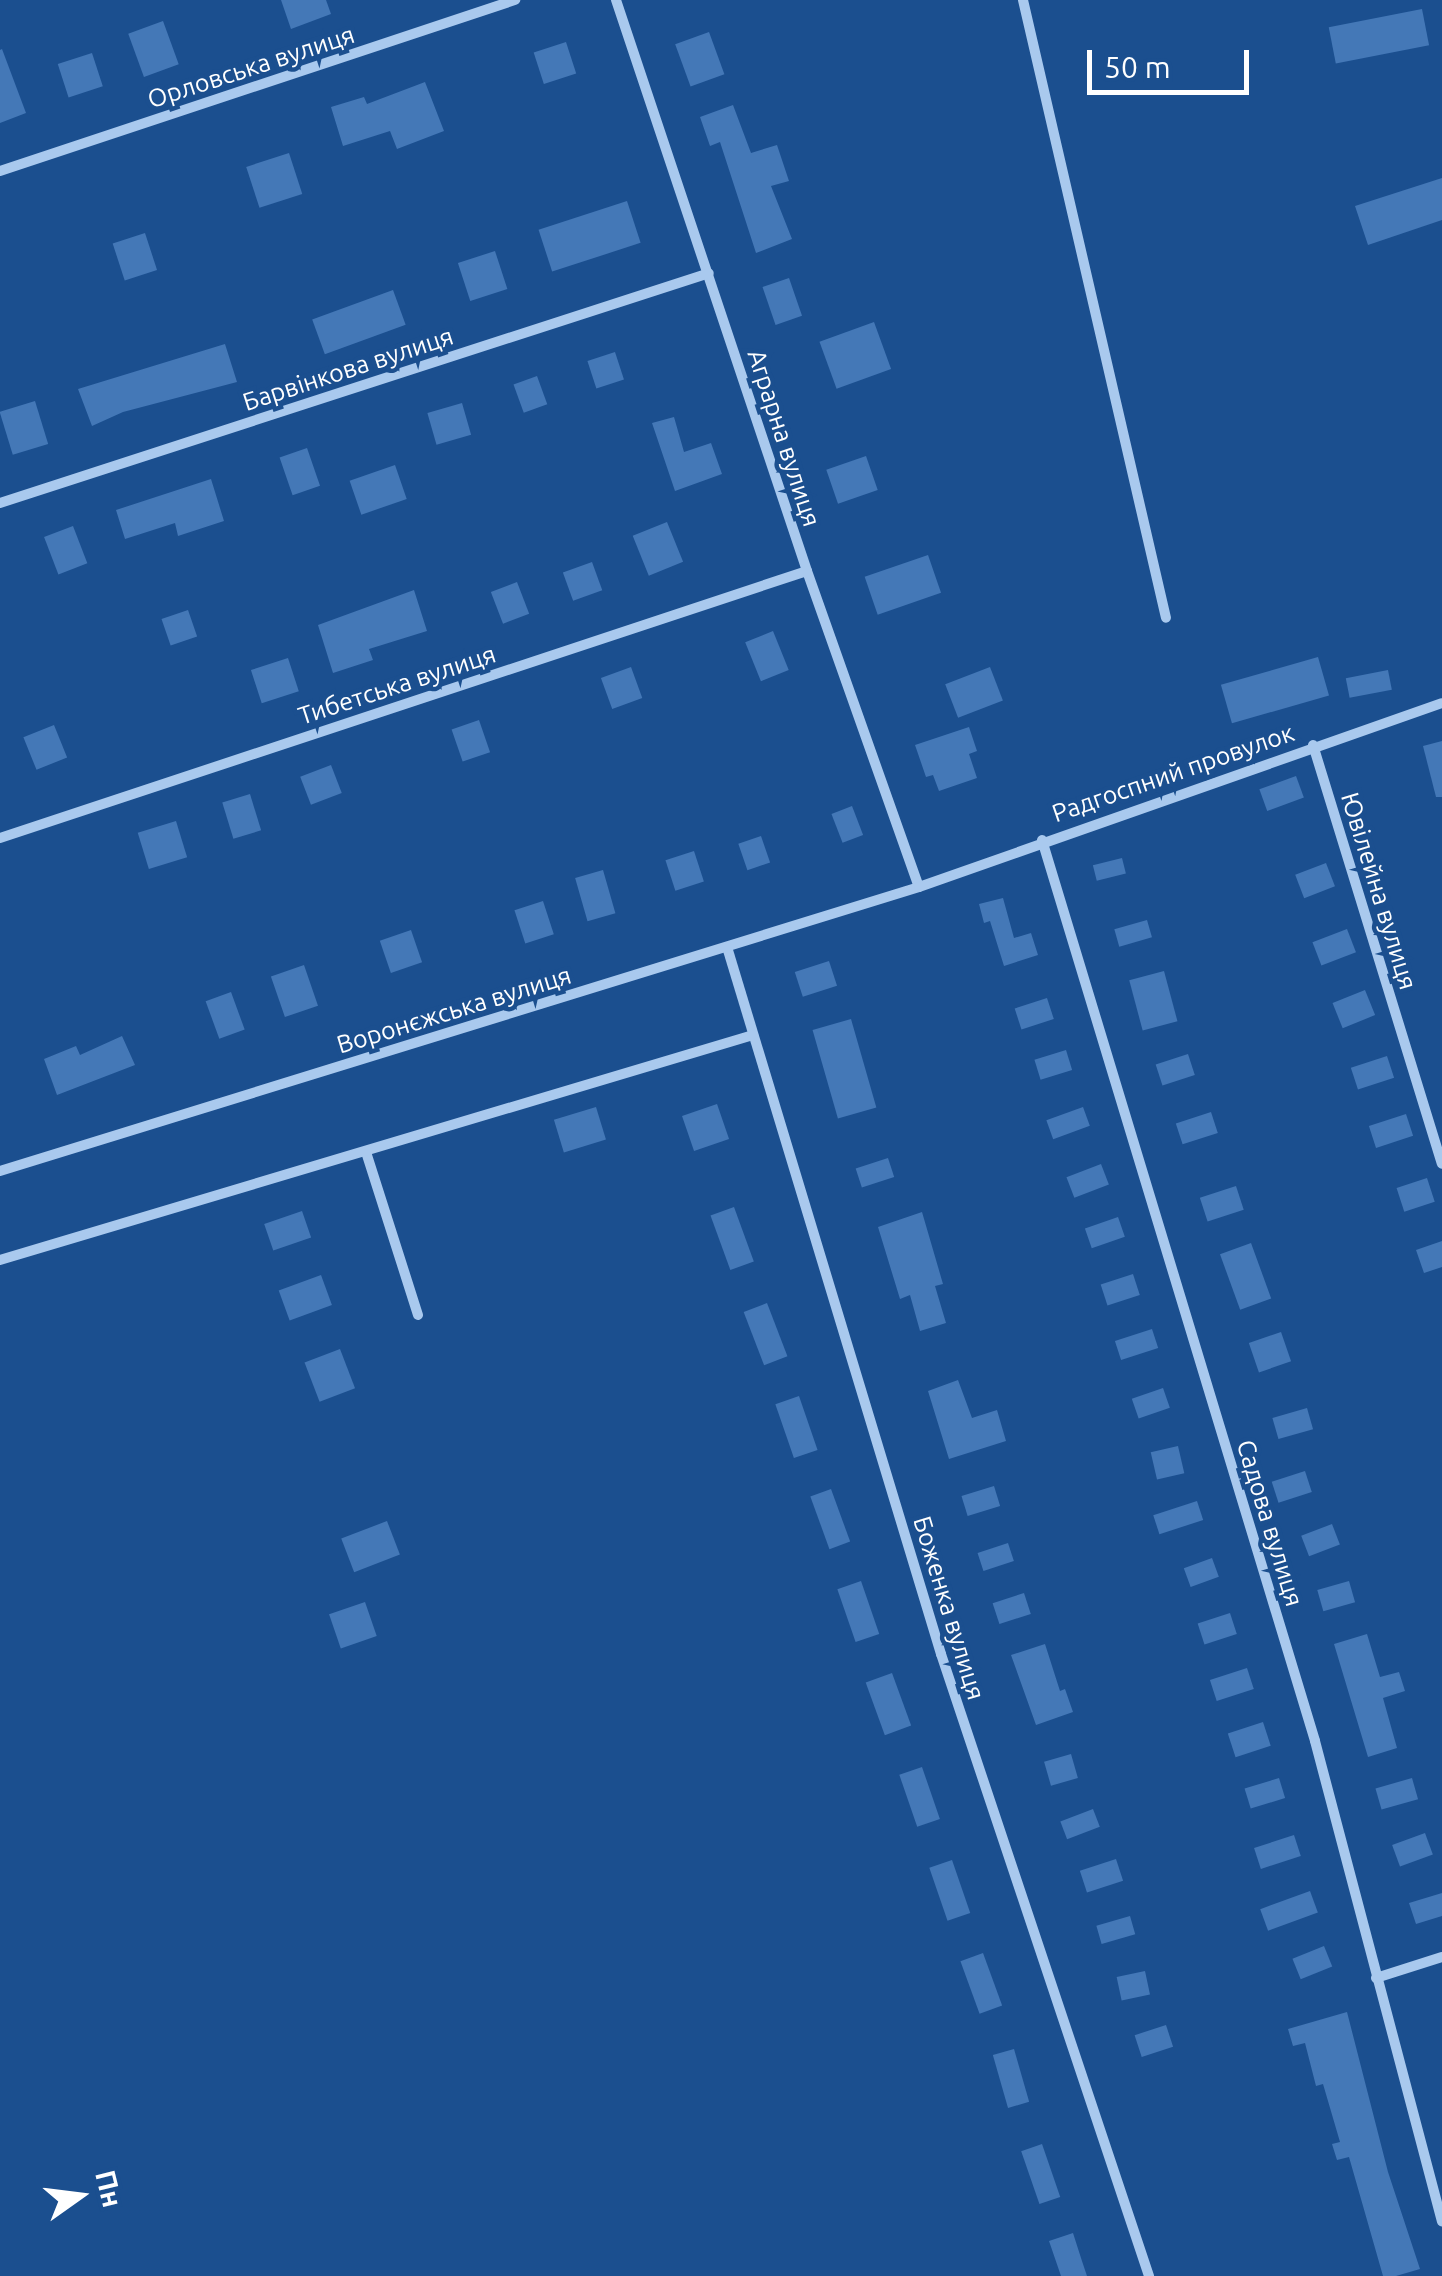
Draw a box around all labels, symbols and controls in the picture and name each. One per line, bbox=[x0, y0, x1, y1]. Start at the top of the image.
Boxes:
street label: Орловська вулиця bbox=[144, 19, 358, 115]
scale bar bbox=[1092, 30, 1254, 92]
text: 50 m bbox=[1104, 50, 1171, 84]
street label: Барвінкова вулиця bbox=[239, 321, 457, 417]
street label: Аграрна вулиця bbox=[741, 346, 827, 530]
street label: Тибетська вулиця bbox=[295, 639, 499, 731]
street label: Радгоспний провулок bbox=[1048, 717, 1298, 829]
street label: Ювілейна вулиця bbox=[1335, 789, 1423, 993]
street label: Воронєжська вулиця bbox=[333, 960, 575, 1060]
street label: Садова вулиця bbox=[1230, 1436, 1310, 1610]
street label: Боженка вулиця bbox=[907, 1513, 991, 1703]
north arrow bbox=[30, 2146, 130, 2246]
text: Пн bbox=[90, 2167, 129, 2210]

